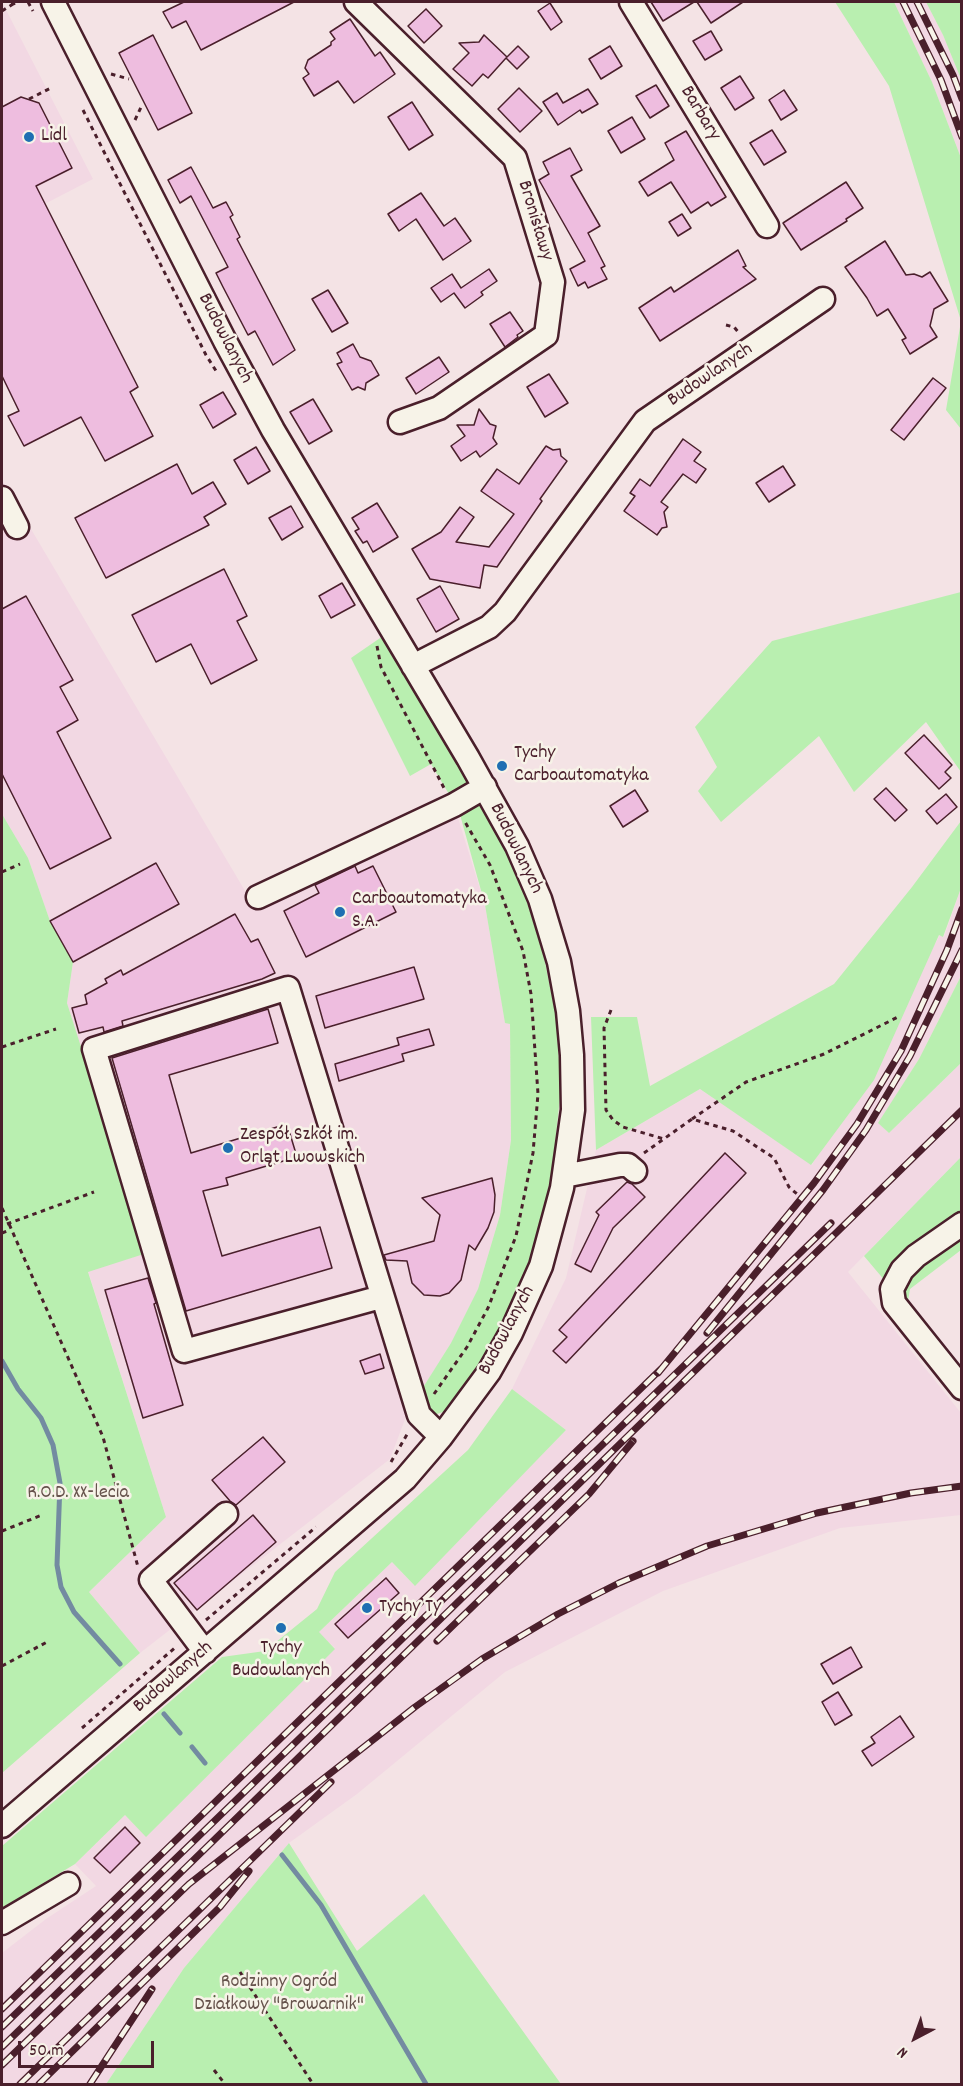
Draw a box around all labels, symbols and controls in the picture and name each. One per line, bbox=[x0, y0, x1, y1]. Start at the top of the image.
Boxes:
street label: Barbary bbox=[673, 82, 725, 146]
place label: Lidl bbox=[41, 125, 67, 149]
marker: Lidl bbox=[22, 130, 36, 144]
street label: Bronisławy bbox=[510, 178, 558, 264]
street label: Budowlanych bbox=[191, 290, 257, 388]
street label: Budowlanych bbox=[664, 339, 758, 413]
place label: Tychy Carboautomatyka bbox=[514, 742, 649, 789]
marker: Tychy Carboautomatyka bbox=[495, 759, 509, 773]
street label: Budowlanych bbox=[483, 800, 547, 898]
place label: Carboautomatyka S.A. bbox=[352, 888, 487, 935]
marker: Carboautomatyka S.A. bbox=[333, 905, 347, 919]
place label: Zespół Szkół im. Orląt Lwowskich bbox=[240, 1124, 365, 1171]
marker: Zespół Szkół im. Orląt Lwowskich bbox=[221, 1141, 235, 1155]
street label: Budowlanych bbox=[474, 1282, 542, 1380]
park label: R.O.D. XX-lecia bbox=[27, 1482, 129, 1506]
place label: Tychy Ty bbox=[379, 1596, 441, 1620]
marker: Tychy Ty bbox=[360, 1601, 374, 1615]
marker: Tychy Budowlanych bbox=[274, 1621, 288, 1635]
street label: Budowlanych bbox=[129, 1637, 219, 1719]
place label: Tychy Budowlanych bbox=[232, 1637, 330, 1684]
park label: Rodzinny Ogród Działkowy "Browarnik" bbox=[194, 1971, 364, 2018]
north arrow bbox=[885, 2008, 945, 2068]
scale bar bbox=[21, 2029, 158, 2067]
text: 50 m bbox=[29, 2039, 64, 2064]
text: N bbox=[892, 2041, 913, 2063]

